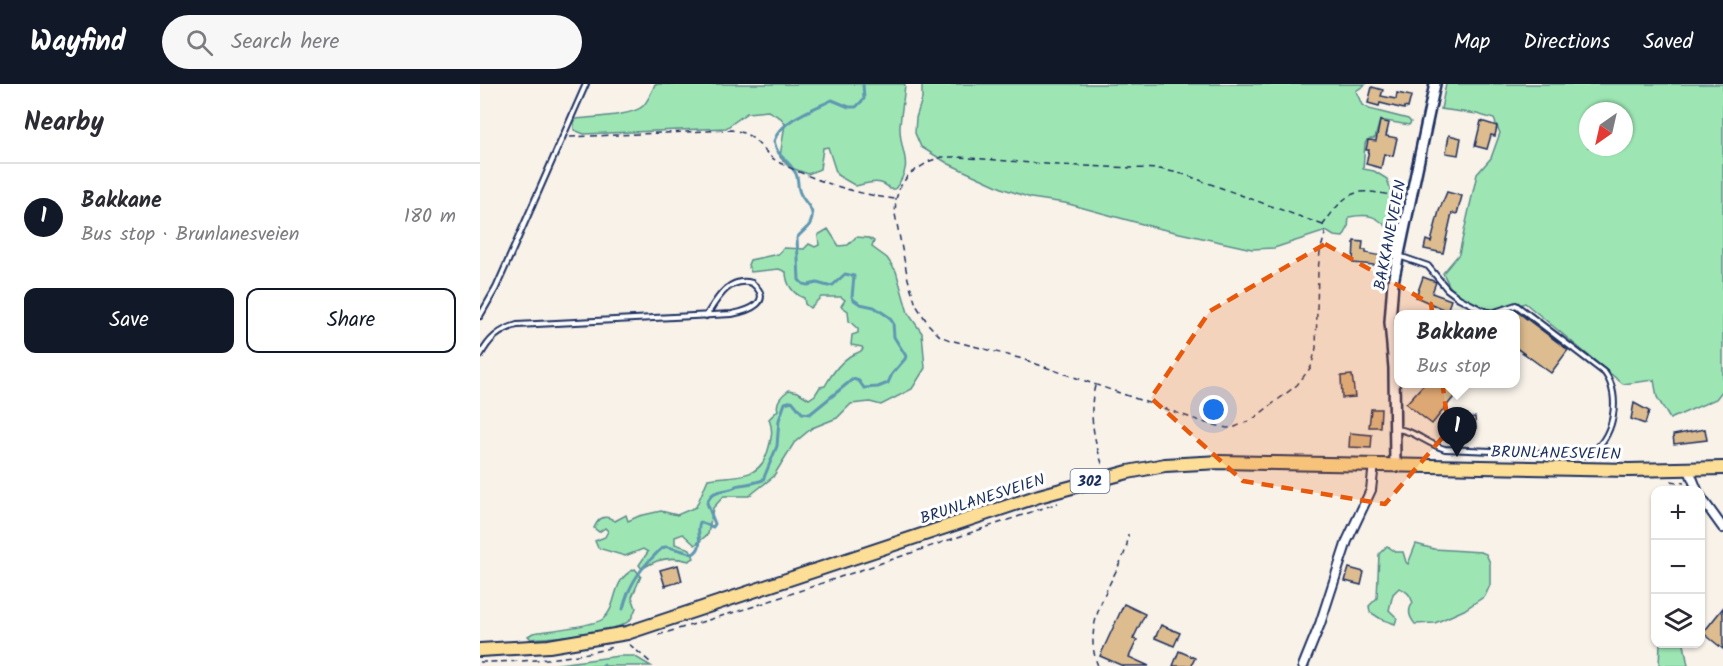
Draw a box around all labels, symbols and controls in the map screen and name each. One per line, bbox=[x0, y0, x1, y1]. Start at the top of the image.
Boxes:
search box bbox=[162, 15, 582, 69]
text: Wayfind bbox=[30, 20, 126, 65]
text: Search here bbox=[231, 25, 339, 60]
icon: search bbox=[183, 26, 216, 59]
text: Map bbox=[1454, 26, 1490, 59]
text: Directions bbox=[1523, 26, 1610, 59]
text: Saved bbox=[1643, 26, 1693, 59]
text: Nearby bbox=[24, 102, 104, 144]
north arrow bbox=[1579, 102, 1633, 156]
street label: BAKKANEVEIEN bbox=[1368, 178, 1413, 293]
text: Bakkane bbox=[81, 184, 162, 219]
text: 1 bbox=[40, 201, 47, 233]
text: 180 m bbox=[404, 201, 456, 233]
text: Bus stop · Brunlanesveien bbox=[81, 219, 300, 251]
button: Save bbox=[24, 288, 234, 353]
button: Share bbox=[246, 288, 456, 353]
popup bbox=[1394, 310, 1520, 388]
text: Bakkane bbox=[1417, 316, 1497, 351]
text: Bus stop bbox=[1417, 351, 1490, 383]
your location bbox=[1199, 395, 1228, 424]
pin: 1 bbox=[1438, 408, 1476, 457]
street label: BRUNLANESVEIEN bbox=[1491, 440, 1621, 467]
street label: BRUNLANESVEIEN bbox=[917, 467, 1048, 531]
road number: 302 bbox=[1070, 469, 1110, 493]
map controls bbox=[1651, 486, 1705, 648]
button: + bbox=[1651, 486, 1705, 540]
button: − bbox=[1651, 540, 1705, 594]
button: layers bbox=[1651, 594, 1705, 648]

